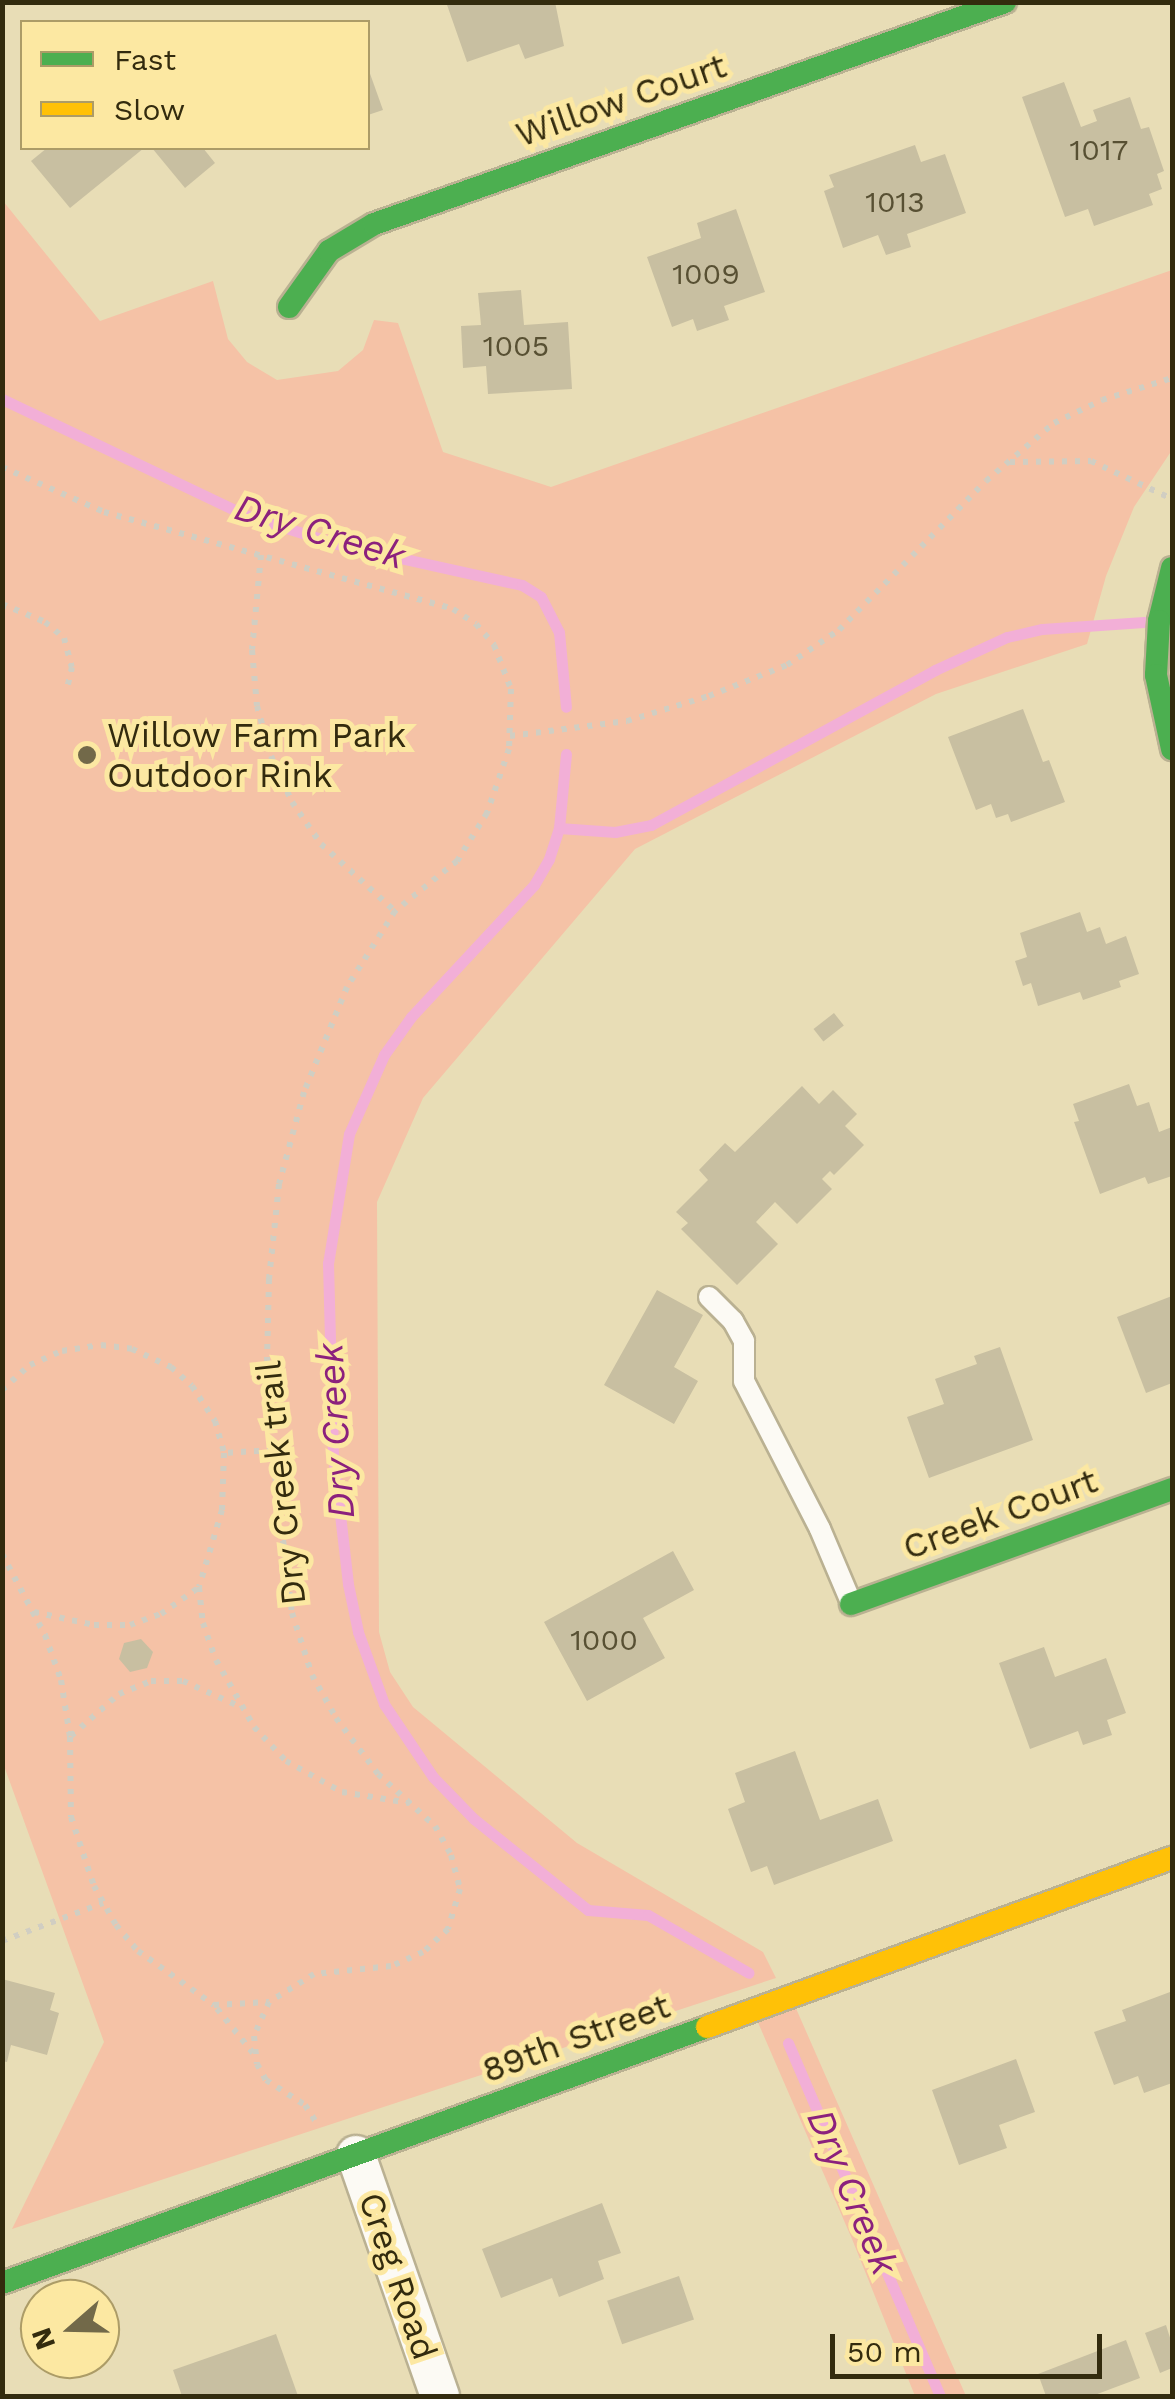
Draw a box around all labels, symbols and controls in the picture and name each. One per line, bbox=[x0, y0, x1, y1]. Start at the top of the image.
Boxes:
legend bbox=[20, 20, 370, 150]
text: Fast bbox=[114, 42, 176, 77]
street label: Willow Court bbox=[510, 44, 732, 156]
text: Slow bbox=[114, 92, 185, 127]
house number: 1017 bbox=[1070, 132, 1128, 168]
house number: 1013 bbox=[865, 184, 925, 220]
house number: 1009 bbox=[672, 256, 740, 292]
house number: 1005 bbox=[483, 328, 549, 364]
water label: Dry Creek bbox=[229, 484, 411, 580]
place label: Willow Farm Park Outdoor Rink bbox=[107, 714, 407, 796]
marker: Willow Farm Park Outdoor Rink bbox=[76, 744, 98, 766]
water label: Dry Creek bbox=[307, 1341, 365, 1521]
street label: Dry Creek trail bbox=[247, 1358, 315, 1608]
street label: Creek Court bbox=[897, 1459, 1103, 1569]
house number: 1000 bbox=[570, 1622, 638, 1658]
street label: 89th Street bbox=[476, 1985, 676, 2091]
water label: Dry Creek bbox=[796, 2102, 908, 2282]
street label: Creg Road bbox=[350, 2187, 446, 2365]
north arrow bbox=[20, 2279, 120, 2379]
scale bar bbox=[835, 2314, 1108, 2376]
text: N bbox=[24, 2323, 62, 2354]
text: 50 m bbox=[847, 2334, 922, 2369]

